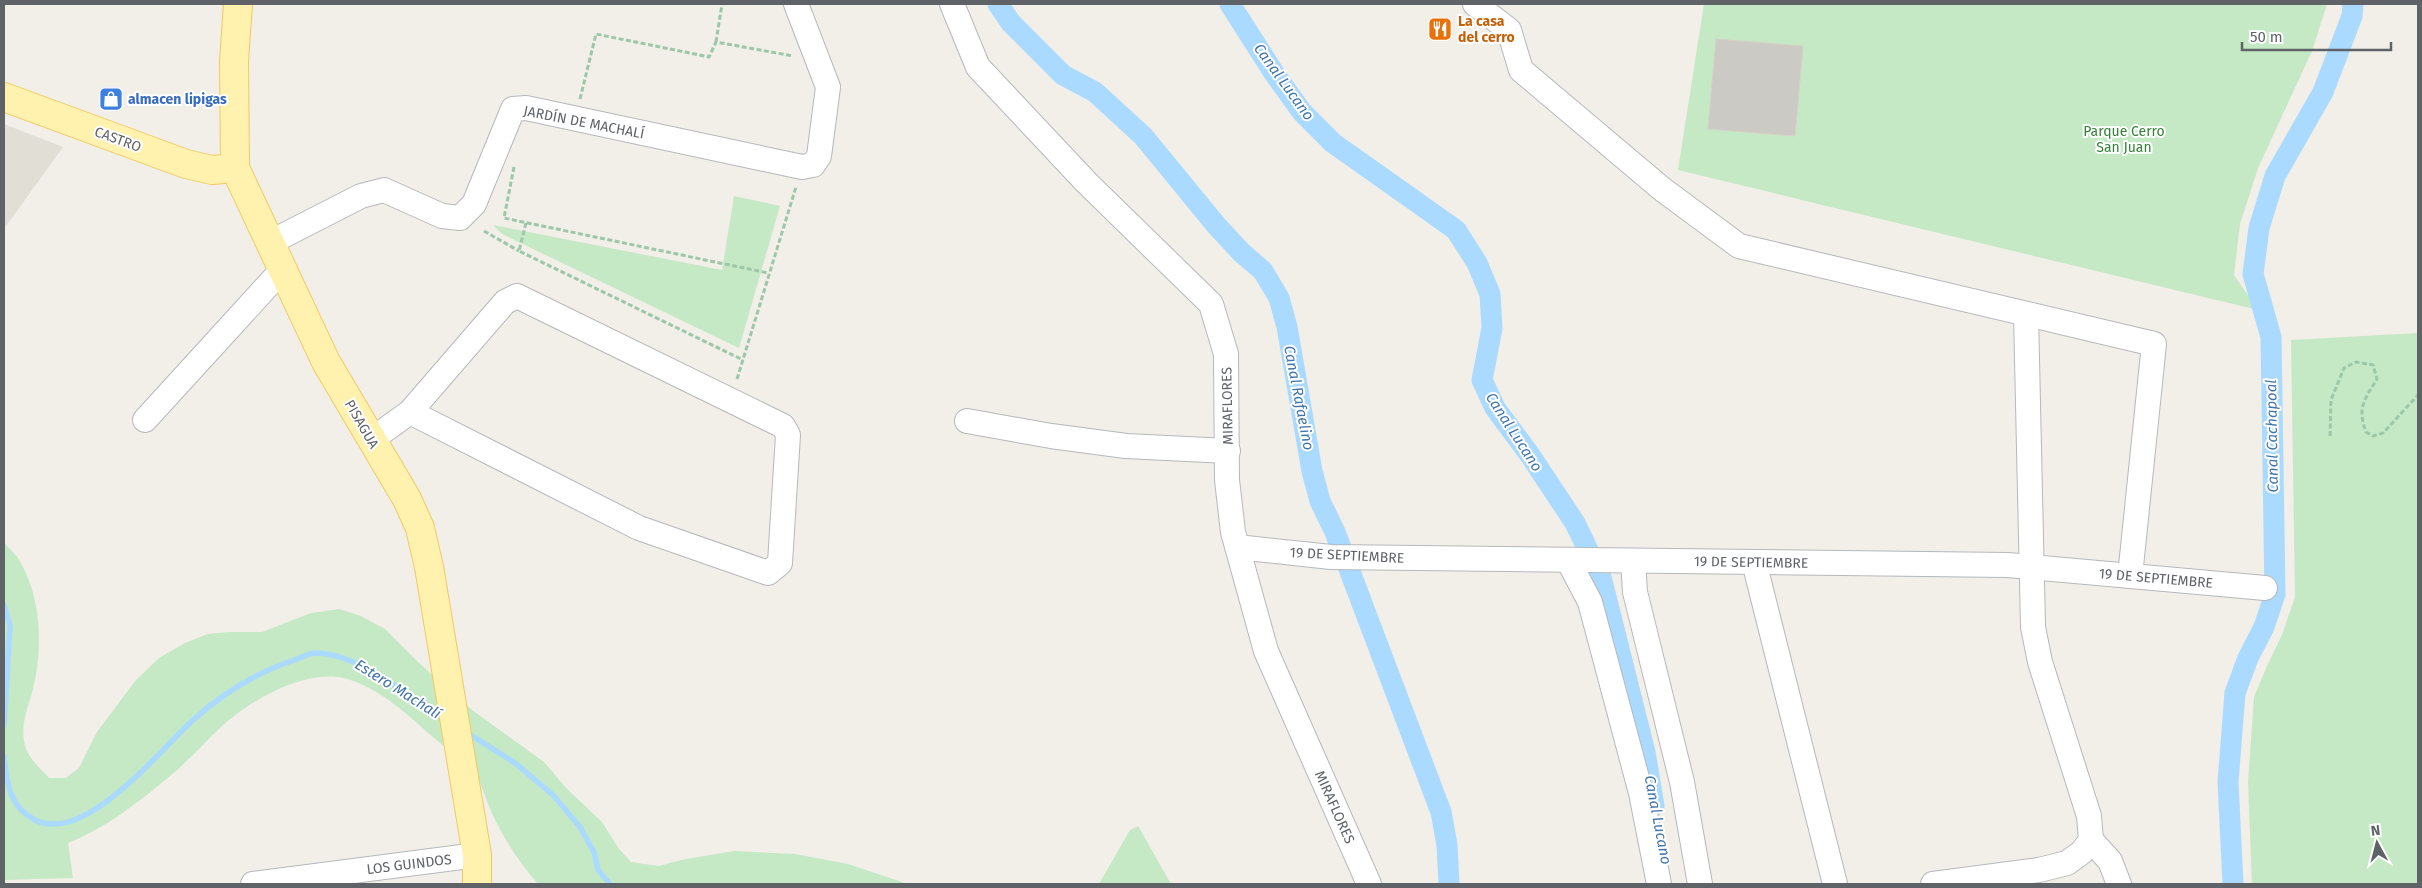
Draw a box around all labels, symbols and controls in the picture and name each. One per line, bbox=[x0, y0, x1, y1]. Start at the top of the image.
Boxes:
place label: La casa del cerro bbox=[1458, 13, 1515, 46]
restaurant icon: La casa del cerro bbox=[1427, 16, 1453, 42]
scale bar bbox=[2242, 20, 2391, 52]
text: 50 m bbox=[2250, 28, 2283, 46]
water label: Canal Lucano bbox=[1250, 40, 1318, 124]
shop icon: almacen lipigas bbox=[98, 86, 124, 112]
place label: almacen lipigas bbox=[128, 91, 227, 108]
street label: JARDÍN DE MACHALÍ bbox=[522, 101, 646, 143]
street label: CASTRO bbox=[92, 123, 144, 156]
park label: Parque Cerro San Juan bbox=[2083, 123, 2165, 156]
water label: Canal Rafaelino bbox=[1280, 344, 1318, 452]
street label: MIRAFLORES bbox=[1218, 367, 1237, 445]
water label: Canal Cachapoal bbox=[2262, 379, 2282, 493]
water label: Canal Lucano bbox=[1482, 389, 1546, 475]
street label: PISAGUA bbox=[341, 397, 382, 452]
street label: 19 DE SEPTIEMBRE bbox=[1289, 544, 1405, 567]
street label: 19 DE SEPTIEMBRE bbox=[1694, 553, 1808, 572]
street label: 19 DE SEPTIEMBRE bbox=[2098, 565, 2214, 592]
water label: Estero Machalí bbox=[352, 655, 445, 723]
street label: MIRAFLORES bbox=[1311, 768, 1358, 847]
water label: Canal Lucano bbox=[1641, 774, 1675, 866]
north arrow bbox=[2352, 818, 2402, 868]
text: N bbox=[2370, 822, 2381, 840]
street label: LOS GUINDOS bbox=[366, 851, 453, 878]

